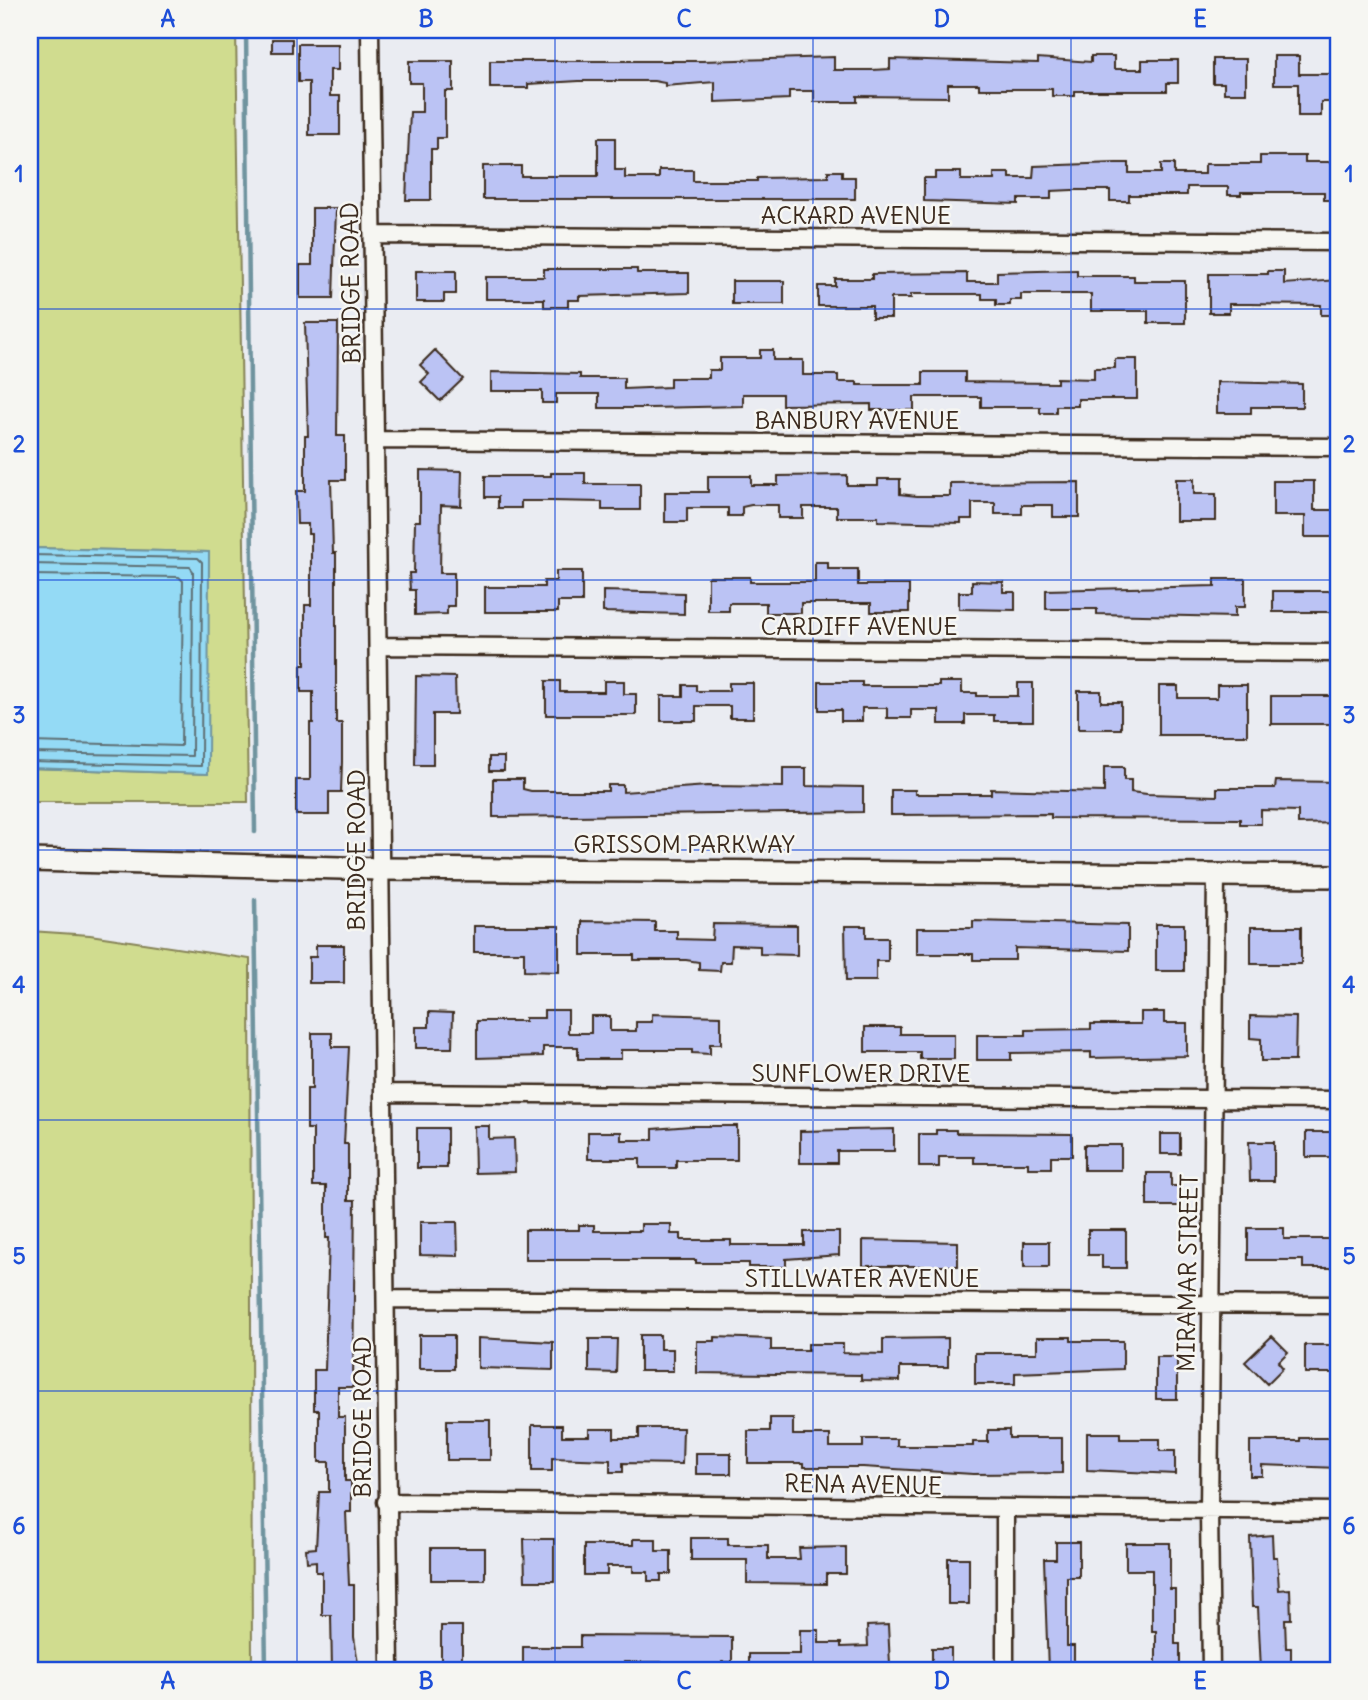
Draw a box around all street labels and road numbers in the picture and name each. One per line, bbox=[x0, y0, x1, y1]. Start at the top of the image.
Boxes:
street label: ACKARD AVENUE bbox=[761, 200, 951, 230]
street label: BRIDGE ROAD bbox=[334, 202, 366, 364]
street label: BANBURY AVENUE bbox=[755, 405, 959, 435]
street label: CARDIFF AVENUE bbox=[760, 611, 958, 641]
street label: BRIDGE ROAD bbox=[341, 769, 371, 931]
street label: GRISSOM PARKWAY bbox=[573, 829, 795, 859]
street label: SUNFLOWER DRIVE bbox=[751, 1058, 971, 1088]
street label: MIRAMAR STREET bbox=[1170, 1174, 1204, 1372]
street label: STILLWATER AVENUE bbox=[745, 1263, 979, 1293]
street label: BRIDGE ROAD bbox=[347, 1336, 377, 1498]
street label: RENA AVENUE bbox=[784, 1468, 942, 1500]

